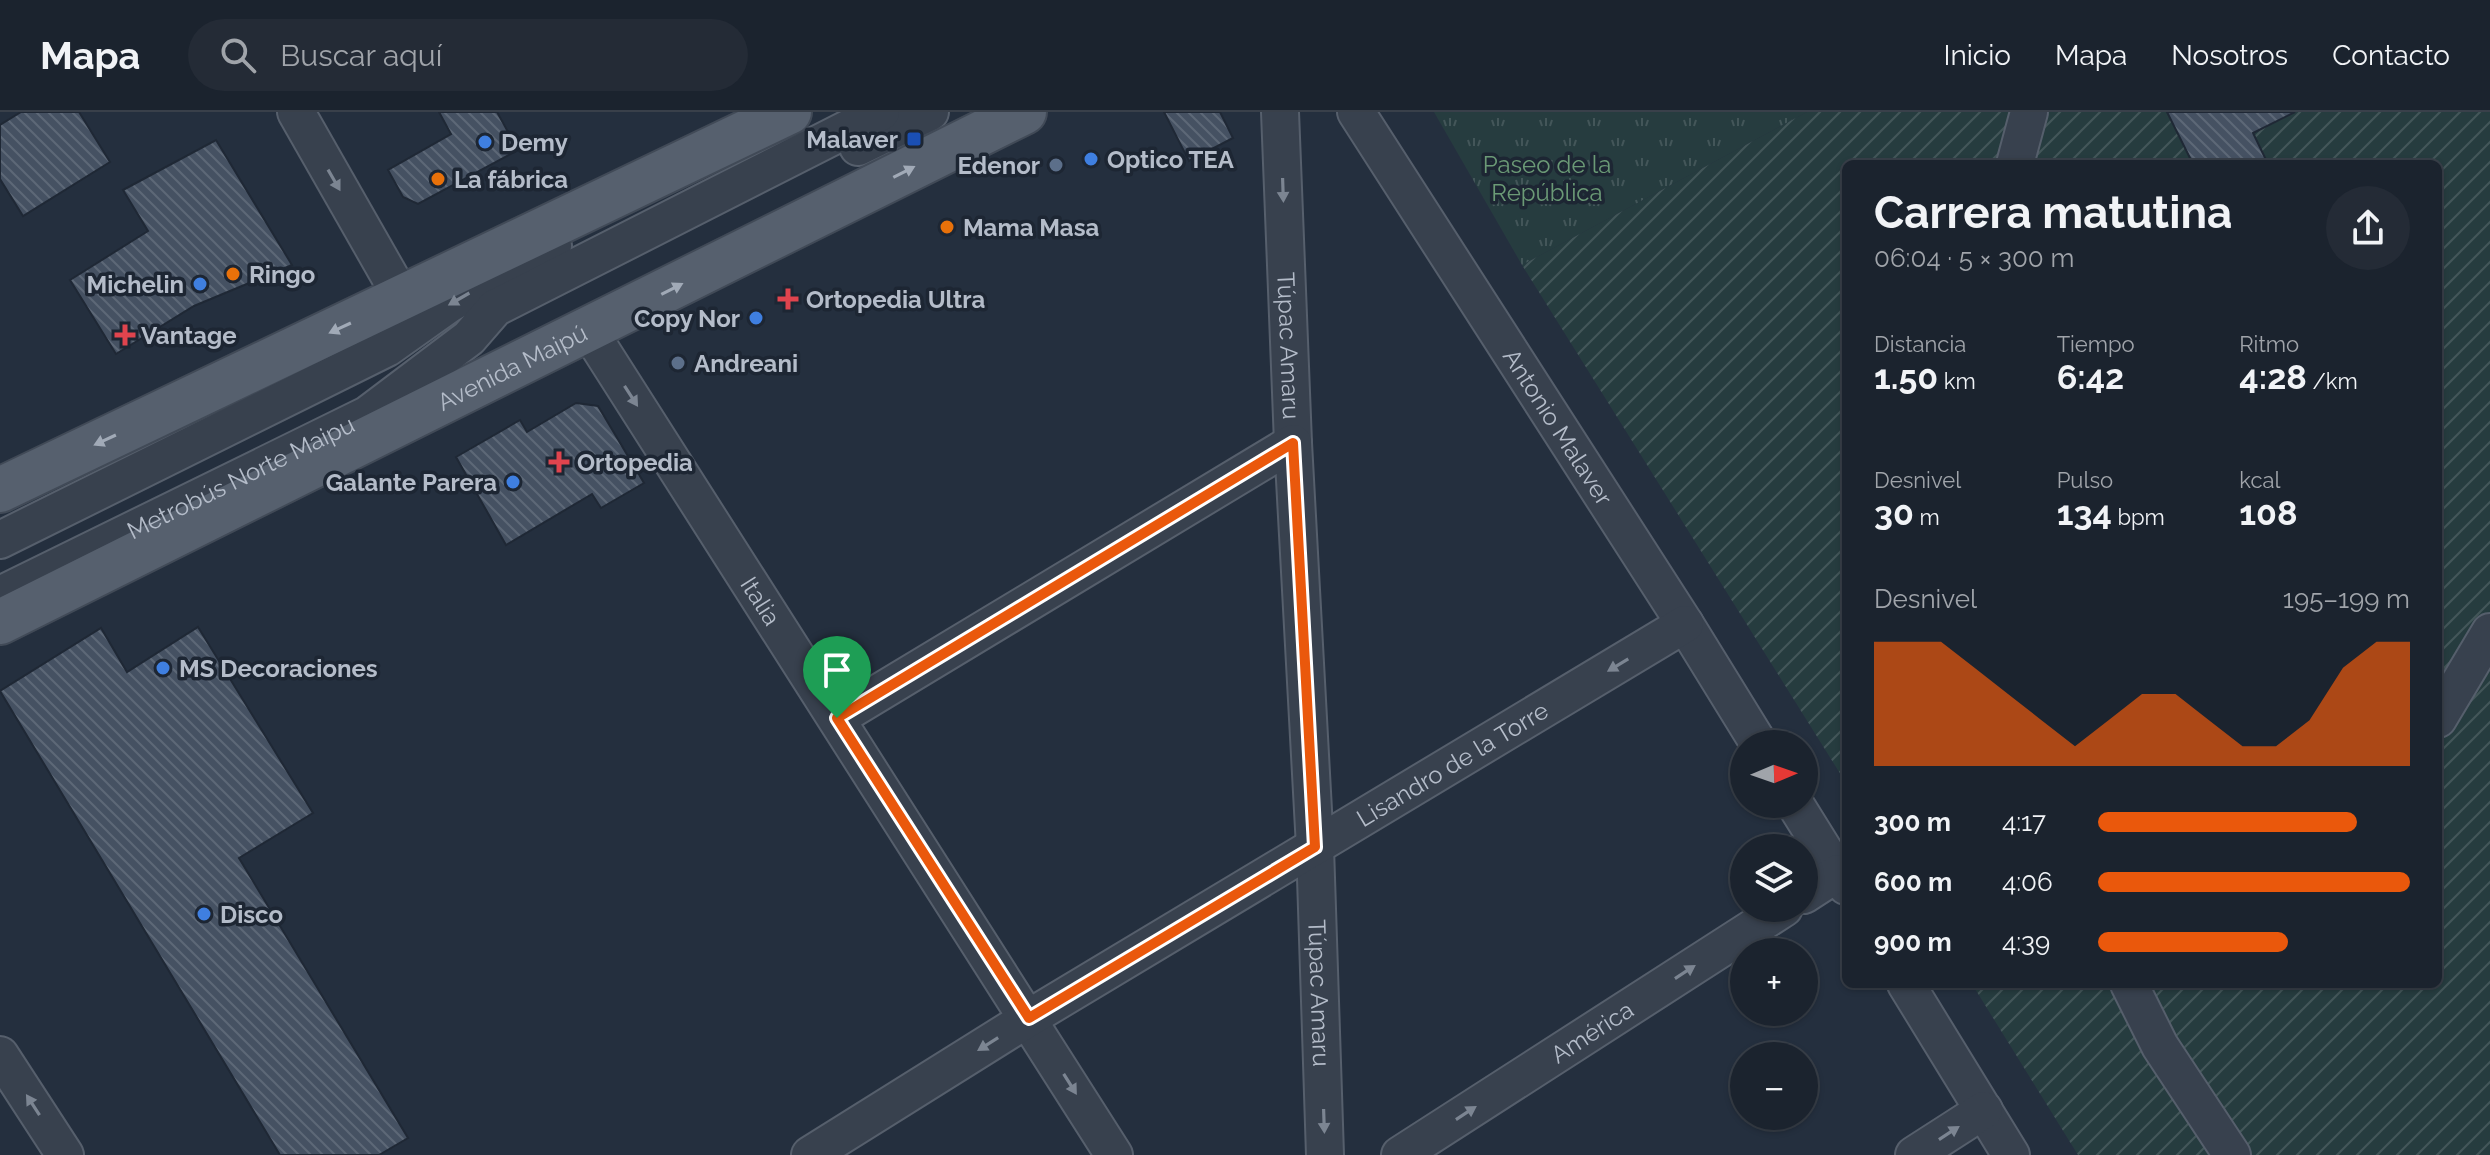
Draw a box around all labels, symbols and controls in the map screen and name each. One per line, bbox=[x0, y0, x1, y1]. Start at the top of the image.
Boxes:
search box bbox=[188, 19, 748, 91]
text: Mapa bbox=[40, 33, 140, 78]
icon: search bbox=[216, 33, 260, 77]
text: Buscar aquí bbox=[280, 38, 442, 73]
text: Inicio bbox=[1943, 39, 2011, 72]
text: Mapa bbox=[2055, 39, 2127, 72]
text: Nosotros bbox=[2171, 39, 2288, 72]
text: Contacto bbox=[2332, 39, 2450, 72]
place label: Malaver bbox=[806, 125, 898, 154]
place label: Demy bbox=[501, 128, 568, 157]
marker: Malaver bbox=[905, 130, 923, 148]
marker: Demy bbox=[476, 133, 494, 151]
place label: Optico TEA bbox=[1107, 145, 1235, 174]
marker: Optico TEA bbox=[1082, 150, 1100, 168]
park label: Paseo de la República bbox=[1483, 150, 1611, 207]
place label: Edenor bbox=[958, 151, 1040, 180]
marker: Edenor bbox=[1047, 156, 1065, 174]
place label: La fábrica bbox=[454, 165, 568, 194]
one-way arrow bbox=[893, 165, 916, 179]
one-way arrow bbox=[327, 169, 341, 191]
marker: La fábrica bbox=[429, 170, 447, 188]
one-way arrow bbox=[1276, 178, 1289, 203]
button: share bbox=[2326, 186, 2410, 270]
text: Carrera matutina bbox=[1874, 187, 2232, 238]
place label: Mama Masa bbox=[963, 213, 1100, 242]
marker: Mama Masa bbox=[938, 218, 956, 236]
text: 06:04 · 5 × 300 m bbox=[1874, 243, 2074, 273]
place label: Ringo bbox=[249, 260, 315, 289]
marker: Ringo bbox=[224, 265, 242, 283]
place label: Michelin bbox=[86, 270, 184, 299]
street label: Túpac Amaru bbox=[1272, 272, 1307, 420]
marker: Michelin bbox=[191, 275, 209, 293]
one-way arrow bbox=[661, 282, 684, 295]
place label: Ortopedia Ultra bbox=[806, 285, 985, 314]
marker: Ortopedia Ultra bbox=[777, 288, 799, 310]
one-way arrow bbox=[447, 292, 470, 306]
place label: Copy Nor bbox=[634, 304, 740, 333]
marker: Copy Nor bbox=[747, 309, 765, 327]
street label: Avenida Maipú bbox=[432, 318, 592, 416]
place label: Vantage bbox=[141, 321, 237, 350]
one-way arrow bbox=[328, 321, 352, 335]
marker: Vantage bbox=[116, 326, 134, 344]
text: Distancia bbox=[1874, 331, 1966, 357]
text: Tiempo bbox=[2057, 331, 2135, 357]
text: Ritmo bbox=[2239, 331, 2299, 357]
street label: Antonio Malaver bbox=[1497, 343, 1619, 511]
place label: Andreani bbox=[694, 349, 798, 378]
marker: Andreani bbox=[669, 354, 687, 372]
text: 1.50 bbox=[1874, 357, 1938, 397]
text: 6:42 bbox=[2057, 357, 2124, 397]
text: 4:28 bbox=[2239, 357, 2307, 397]
text: km bbox=[1938, 368, 1976, 394]
text: /km bbox=[2307, 368, 2358, 394]
one-way arrow bbox=[623, 386, 638, 407]
street label: Metrobús Norte Maipu bbox=[122, 409, 359, 545]
one-way arrow bbox=[94, 433, 117, 447]
place label: Ortopedia bbox=[577, 448, 693, 477]
marker: Ortopedia bbox=[548, 451, 570, 473]
text: Desnivel bbox=[1874, 467, 1961, 493]
text: Pulso bbox=[2057, 467, 2113, 493]
text: kcal bbox=[2239, 467, 2280, 493]
place label: Galante Parera bbox=[326, 468, 497, 497]
marker: Galante Parera bbox=[504, 473, 522, 491]
text: 30 bbox=[1874, 493, 1914, 533]
text: 134 bbox=[2057, 493, 2112, 533]
text: 108 bbox=[2239, 493, 2298, 533]
text: m bbox=[1914, 504, 1940, 530]
text: bpm bbox=[2112, 504, 2165, 530]
street label: Italia bbox=[735, 571, 787, 631]
text: Desnivel bbox=[1874, 584, 1977, 614]
text: 195–199 m bbox=[2283, 584, 2410, 614]
pin bbox=[803, 636, 871, 718]
icon: arrive bbox=[815, 648, 859, 692]
place label: MS Decoraciones bbox=[179, 654, 378, 683]
one-way arrow bbox=[1607, 657, 1629, 671]
marker: MS Decoraciones bbox=[154, 659, 172, 677]
street label: Lisandro de la Torre bbox=[1351, 695, 1553, 832]
north arrow bbox=[1730, 730, 1818, 818]
map controls bbox=[1730, 730, 1818, 1130]
text: 300 m bbox=[1874, 807, 1951, 837]
text: 4:17 bbox=[2002, 807, 2046, 837]
button: layers bbox=[1730, 834, 1818, 922]
text: 600 m bbox=[1874, 867, 1952, 897]
text: 4:06 bbox=[2002, 867, 2053, 897]
place label: Disco bbox=[220, 900, 283, 929]
marker: Disco bbox=[195, 905, 213, 923]
street label: Túpac Amaru bbox=[1303, 919, 1337, 1067]
text: 900 m bbox=[1874, 927, 1952, 957]
text: 4:39 bbox=[2002, 927, 2050, 957]
button: + bbox=[1730, 938, 1818, 1026]
one-way arrow bbox=[1674, 965, 1695, 980]
street label: América bbox=[1545, 994, 1638, 1069]
one-way arrow bbox=[977, 1037, 998, 1052]
button: − bbox=[1730, 1042, 1818, 1130]
one-way arrow bbox=[1063, 1074, 1078, 1095]
one-way arrow bbox=[26, 1094, 40, 1116]
one-way arrow bbox=[1455, 1106, 1477, 1120]
one-way arrow bbox=[1317, 1109, 1330, 1134]
one-way arrow bbox=[1938, 1126, 1960, 1140]

